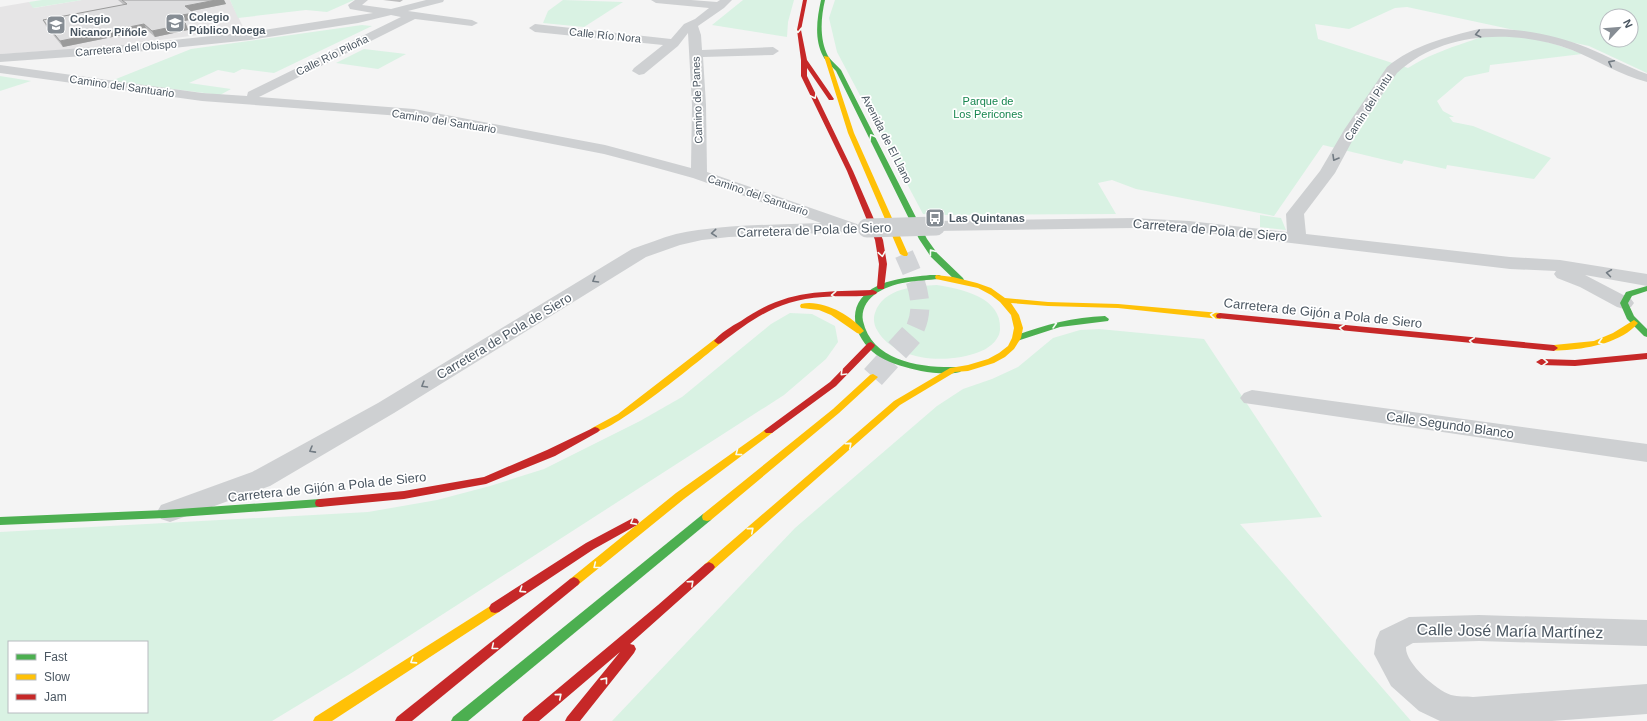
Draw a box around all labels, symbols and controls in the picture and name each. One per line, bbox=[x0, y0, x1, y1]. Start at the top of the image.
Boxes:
north arrow bbox=[1599, 8, 1639, 48]
place label: Colegio Público Noega bbox=[189, 11, 266, 36]
school or university icon: Colegio Público Noega bbox=[164, 12, 186, 34]
place label: Colegio Nicanor Piñole bbox=[70, 13, 147, 38]
school or university icon: Colegio Nicanor Piñole bbox=[45, 14, 67, 36]
text: N bbox=[1621, 17, 1635, 30]
street label: Calle Río Nora bbox=[569, 25, 642, 45]
one-way arrow bbox=[794, 27, 803, 33]
one-way arrow bbox=[1475, 29, 1481, 37]
street label: Calle Río Piloña bbox=[294, 32, 371, 78]
street label: Carretera del Obispo bbox=[75, 38, 177, 58]
street label: Camino de Panes bbox=[689, 56, 705, 144]
one-way arrow bbox=[1608, 60, 1615, 68]
street label: Camin del Pintu bbox=[1342, 71, 1394, 143]
street label: Camino del Santuario bbox=[69, 73, 175, 99]
one-way arrow bbox=[809, 92, 817, 100]
street label: Avenida de El Llano bbox=[859, 93, 915, 185]
park label: Parque de Los Pericones bbox=[953, 95, 1023, 120]
street label: Camino del Santuario bbox=[391, 107, 497, 135]
one-way arrow bbox=[870, 134, 877, 141]
one-way arrow bbox=[1333, 154, 1340, 162]
street label: Camino del Santuario bbox=[706, 172, 810, 218]
bus stop icon: Las Quintanas bbox=[924, 207, 946, 229]
place label: Las Quintanas bbox=[949, 212, 1025, 224]
street label: Carretera de Pola de Siero bbox=[1132, 216, 1288, 244]
street label: Carretera de Pola de Siero bbox=[736, 220, 892, 240]
one-way arrow bbox=[711, 229, 717, 238]
one-way arrow bbox=[930, 250, 937, 257]
one-way arrow bbox=[877, 251, 886, 257]
one-way arrow bbox=[1606, 269, 1612, 278]
one-way arrow bbox=[592, 276, 599, 283]
street label: Carretera de Pola de Siero bbox=[434, 290, 574, 382]
one-way arrow bbox=[831, 291, 837, 299]
street label: Carretera de Gijón a Pola de Siero bbox=[1223, 295, 1423, 331]
one-way arrow bbox=[1210, 311, 1216, 320]
one-way arrow bbox=[1050, 320, 1057, 329]
one-way arrow bbox=[1339, 324, 1345, 333]
one-way arrow bbox=[1469, 337, 1475, 346]
one-way arrow bbox=[1597, 337, 1604, 346]
one-way arrow bbox=[1542, 358, 1548, 367]
one-way arrow bbox=[840, 368, 848, 376]
one-way arrow bbox=[421, 380, 428, 387]
street label: Calle Segundo Blanco bbox=[1385, 409, 1515, 441]
one-way arrow bbox=[844, 443, 851, 450]
one-way arrow bbox=[309, 445, 316, 453]
one-way arrow bbox=[735, 448, 742, 456]
street label: Carretera de Gijón a Pola de Siero bbox=[227, 469, 427, 505]
one-way arrow bbox=[630, 517, 637, 525]
one-way arrow bbox=[746, 528, 753, 535]
one-way arrow bbox=[593, 561, 600, 568]
one-way arrow bbox=[686, 580, 694, 588]
one-way arrow bbox=[520, 585, 527, 592]
street label: Calle José María Martínez bbox=[1416, 621, 1604, 641]
legend bbox=[8, 641, 148, 713]
one-way arrow bbox=[492, 643, 499, 650]
text: Fast bbox=[44, 650, 68, 664]
one-way arrow bbox=[411, 656, 418, 663]
text: Slow bbox=[44, 670, 70, 684]
one-way arrow bbox=[601, 677, 608, 684]
text: Jam bbox=[44, 690, 67, 704]
one-way arrow bbox=[554, 694, 561, 701]

